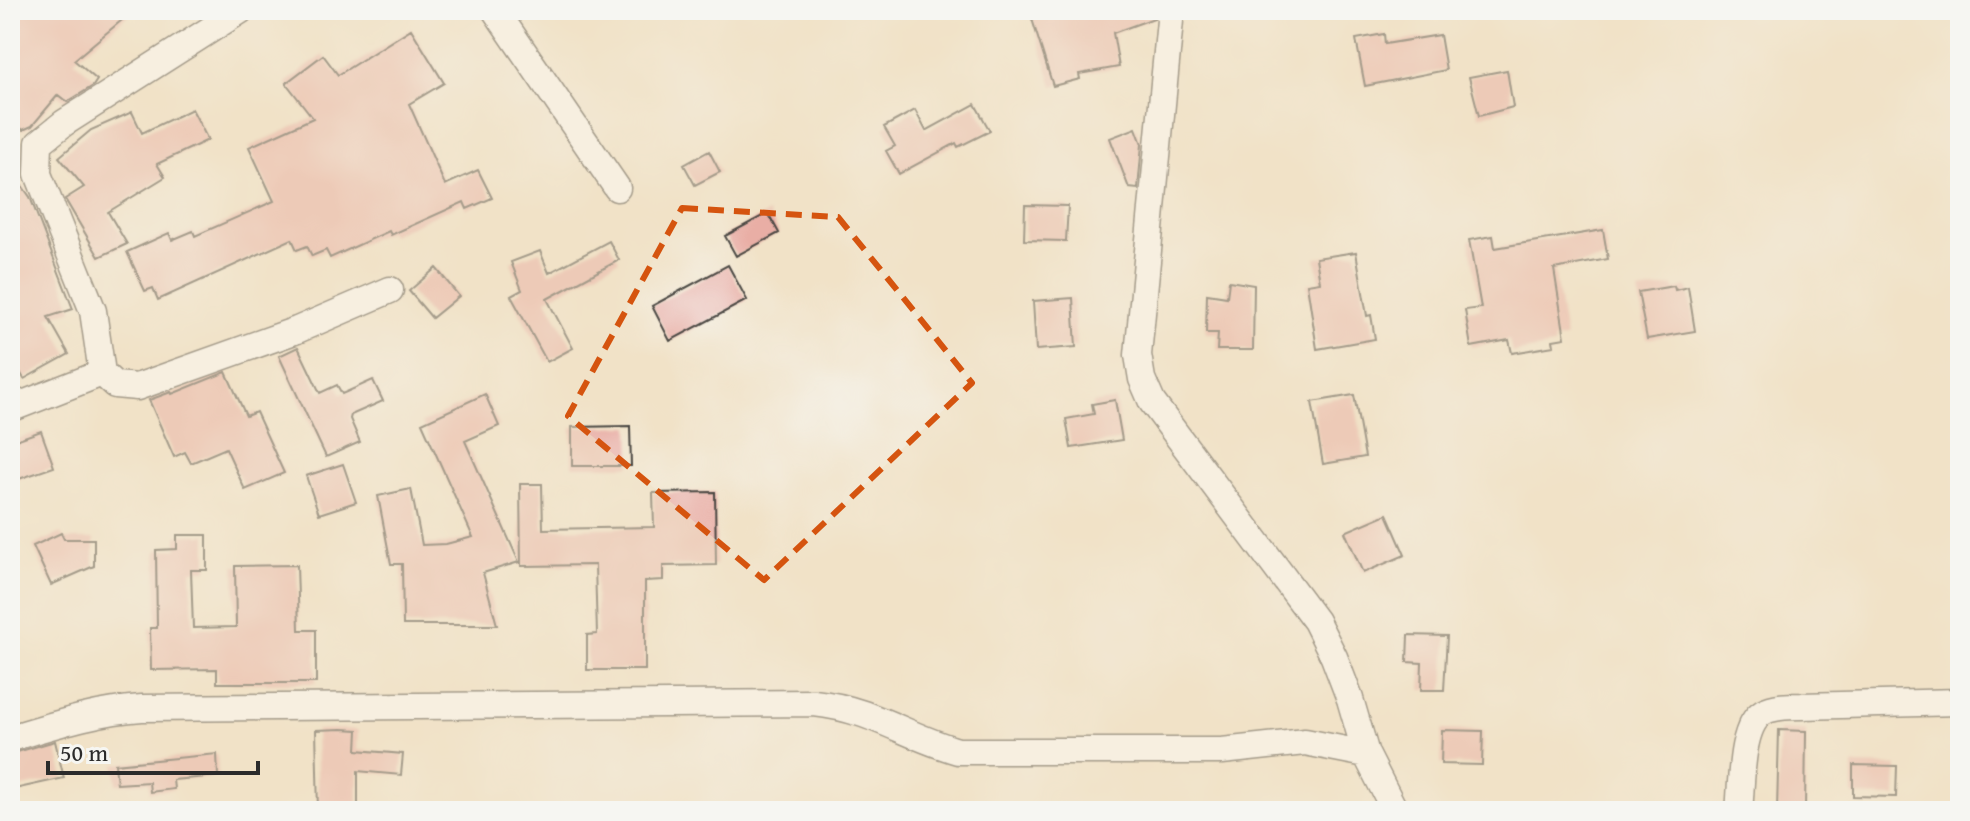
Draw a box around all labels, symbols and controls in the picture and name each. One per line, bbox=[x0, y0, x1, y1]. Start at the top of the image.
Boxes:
scale bar bbox=[48, 725, 258, 775]
text: 50 m bbox=[60, 735, 108, 770]

